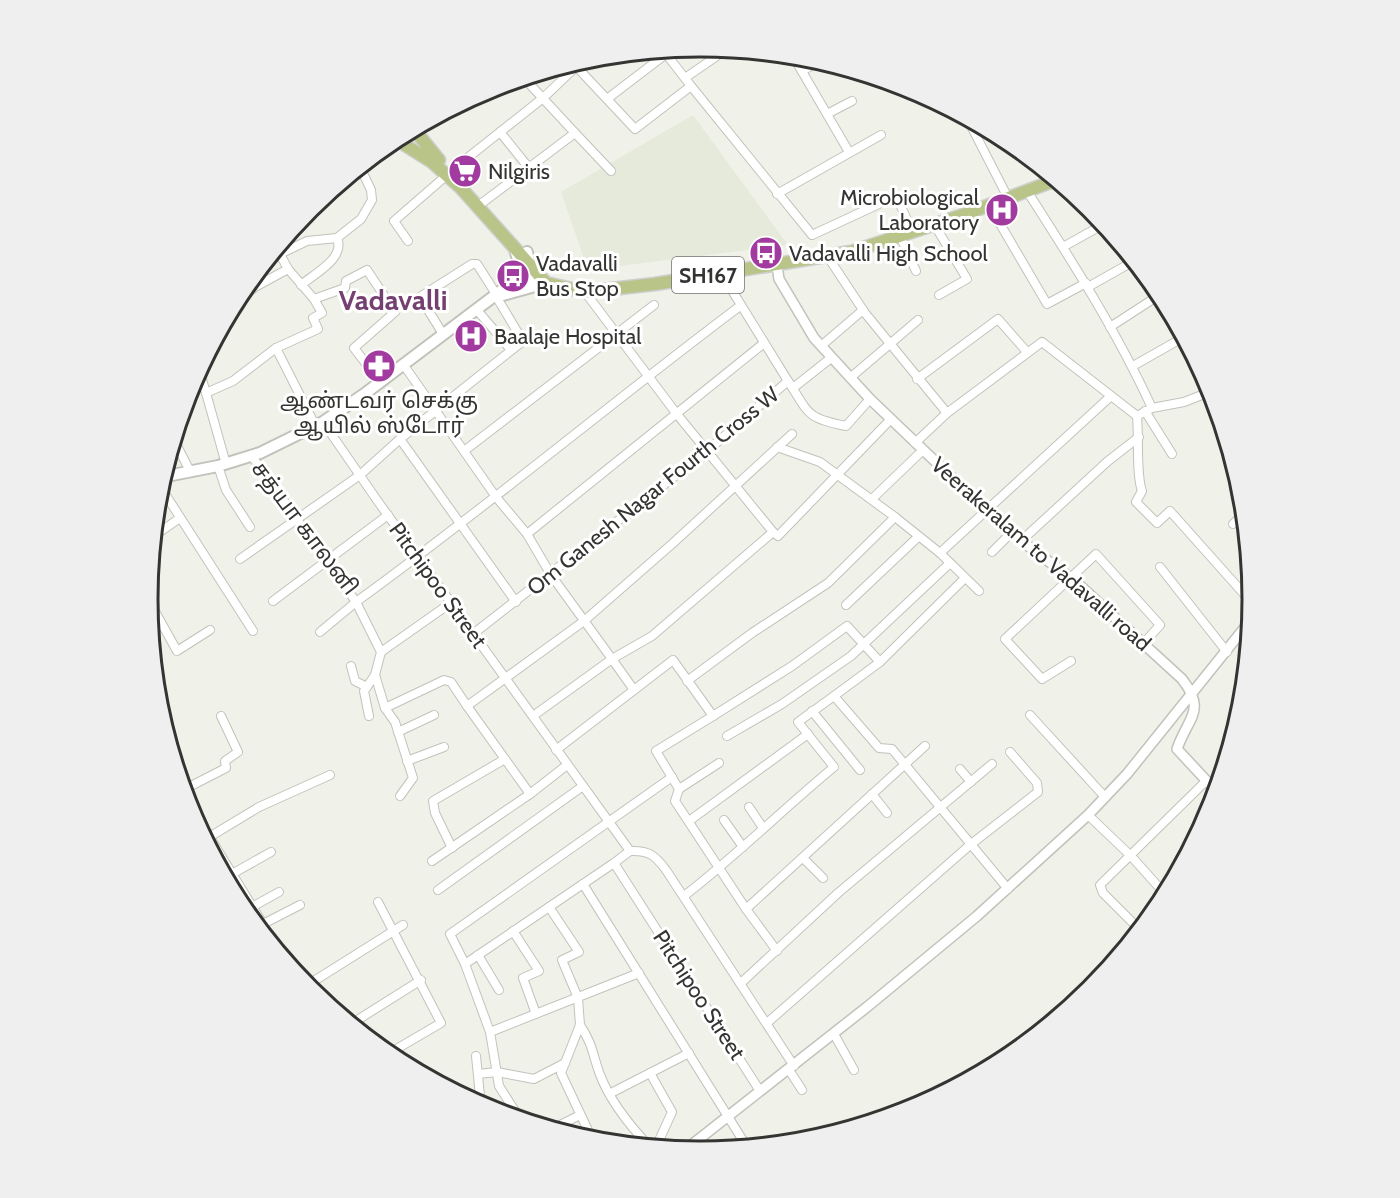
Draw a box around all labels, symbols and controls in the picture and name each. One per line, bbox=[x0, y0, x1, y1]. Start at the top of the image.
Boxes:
supermarket icon: Nilgiris bbox=[447, 153, 483, 189]
place label: Nilgiris bbox=[488, 158, 550, 185]
place label: Microbiological Laboratory bbox=[840, 184, 980, 236]
hospital icon: Microbiological Laboratory bbox=[984, 192, 1020, 228]
bus stop icon: Vadavalli High School bbox=[748, 235, 784, 271]
place label: Vadavalli High School bbox=[789, 240, 989, 267]
place label: Vadavalli Bus Stop bbox=[536, 250, 619, 302]
road number: SH167 bbox=[672, 257, 744, 293]
bus stop icon: Vadavalli Bus Stop bbox=[495, 258, 531, 294]
district label: Vadavalli bbox=[339, 283, 447, 317]
hospital icon: Baalaje Hospital bbox=[453, 318, 489, 354]
place label: Baalaje Hospital bbox=[494, 323, 642, 350]
pharmacy icon: ஆண்டவர் செக்கு ஆயில் ஸ்டோர் bbox=[361, 348, 397, 384]
street label: Om Ganesh Nagar Fourth Cross W bbox=[521, 381, 785, 601]
place label: ஆண்டவர் செக்கு ஆயில் ஸ்டோர் bbox=[280, 387, 478, 441]
street label: Veerakeralam to Vadavalli road bbox=[925, 451, 1157, 657]
street label: சத்யா காலனி bbox=[245, 456, 364, 601]
street label: Pitchipoo Street bbox=[383, 517, 493, 654]
street label: Pitchipoo Street bbox=[647, 925, 751, 1065]

